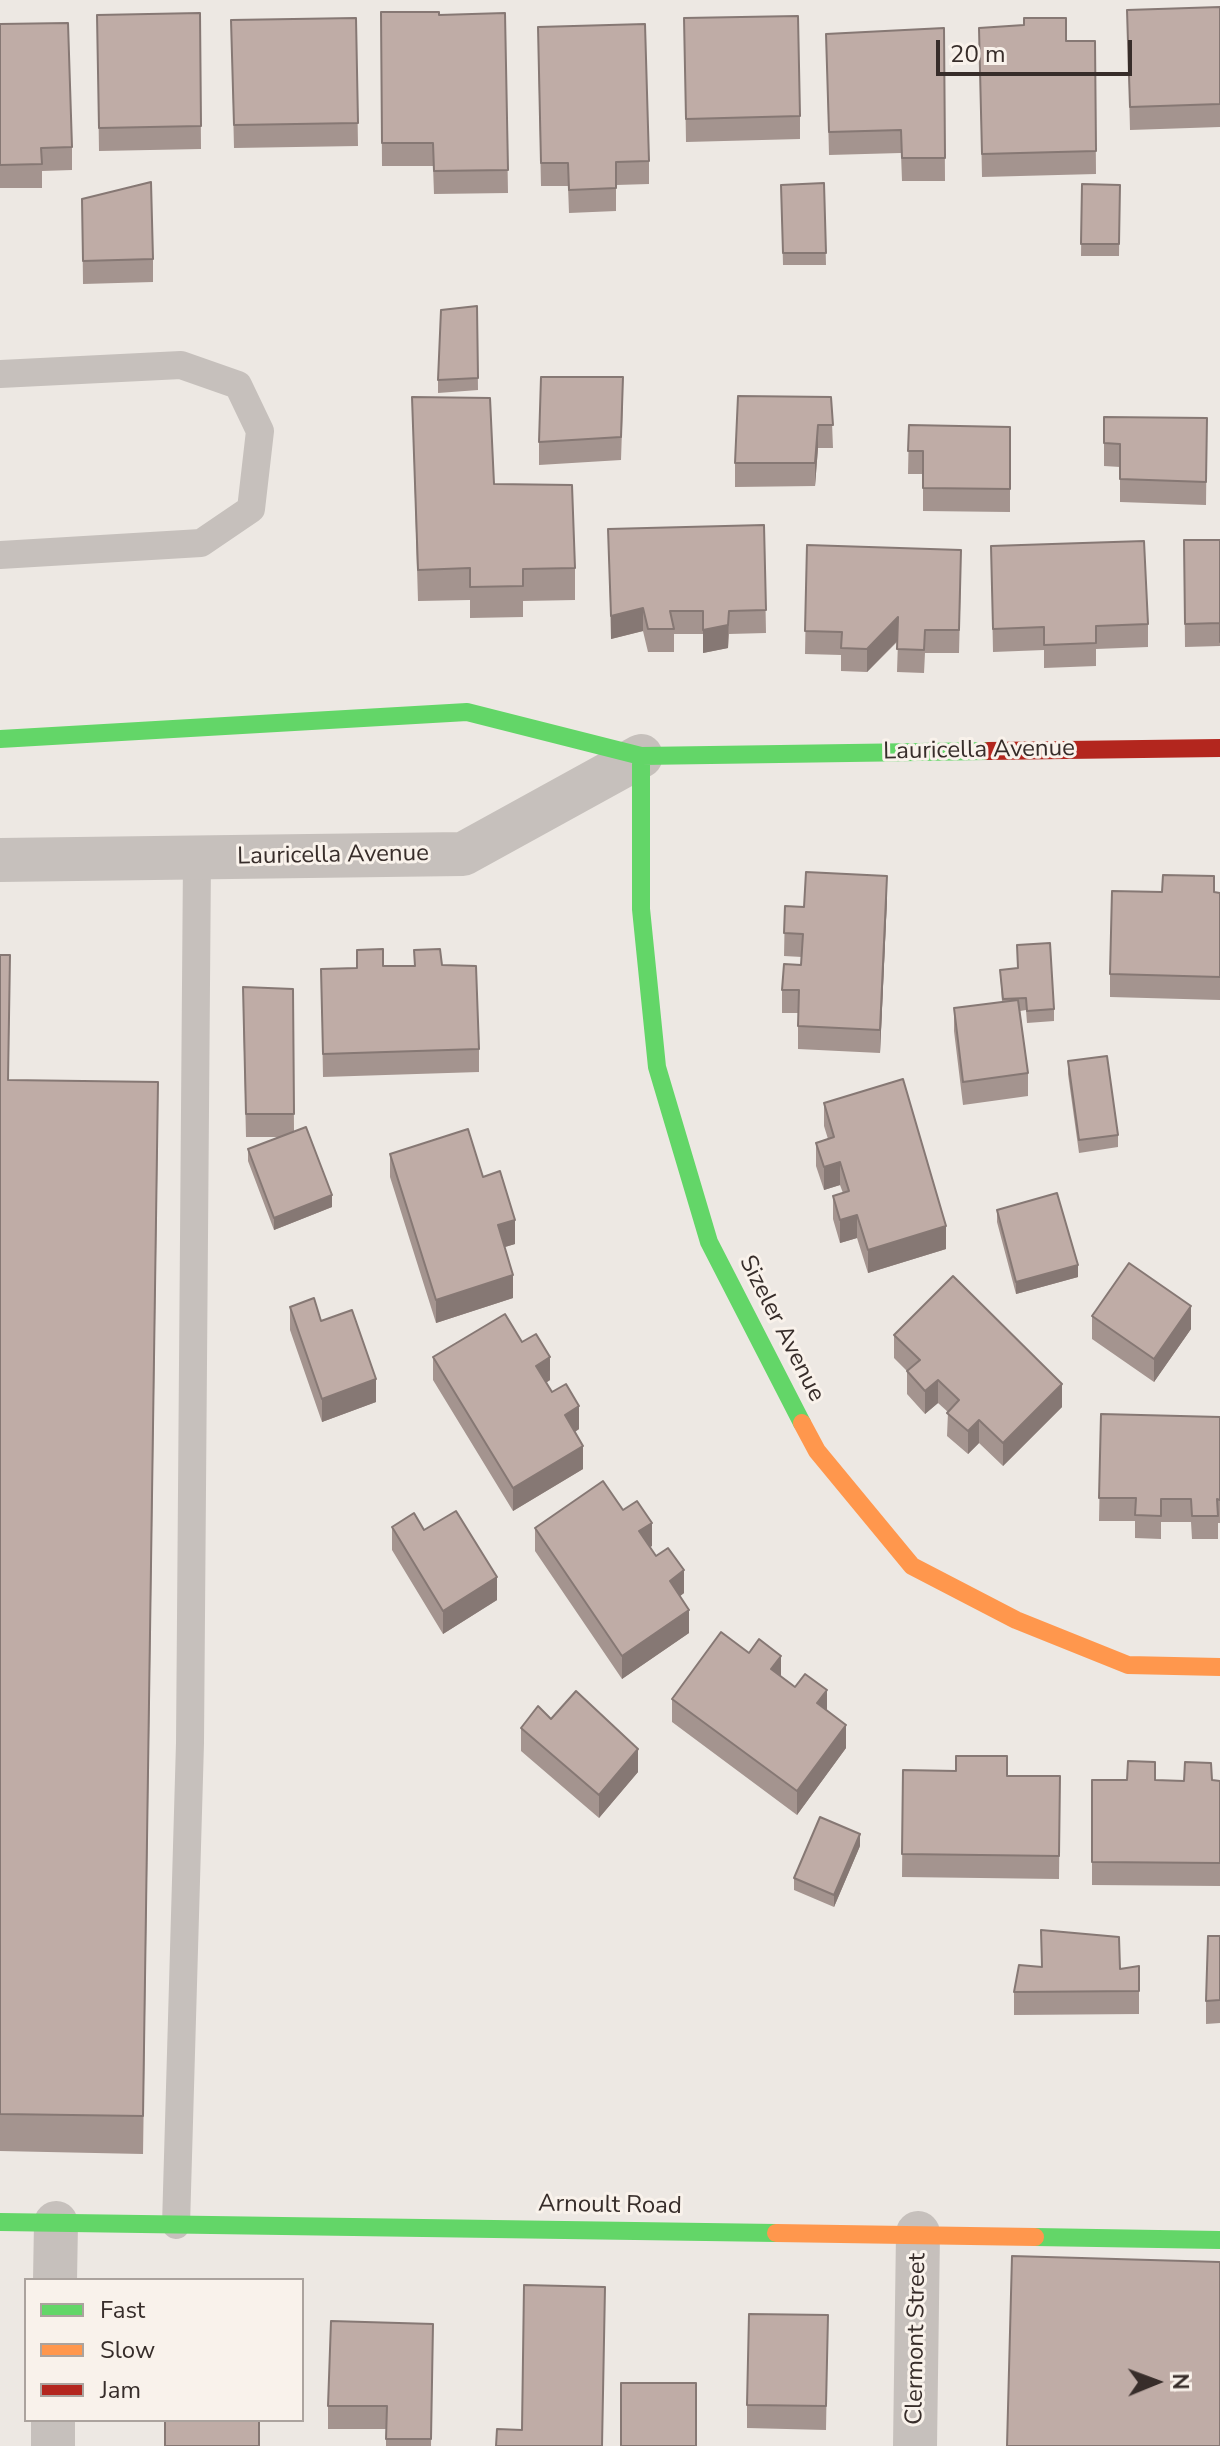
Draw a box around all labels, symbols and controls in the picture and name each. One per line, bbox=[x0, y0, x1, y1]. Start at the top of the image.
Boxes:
scale bar bbox=[940, 24, 1136, 74]
text: 20 m bbox=[950, 38, 1006, 70]
street label: Lauricella Avenue bbox=[883, 735, 1075, 767]
street label: Lauricella Avenue bbox=[237, 840, 429, 872]
street label: Sizeler Avenue bbox=[732, 1251, 830, 1407]
street label: Arnoult Road bbox=[538, 2190, 682, 2222]
street label: Clermont Street bbox=[901, 2253, 933, 2425]
legend bbox=[24, 2278, 304, 2422]
text: Fast bbox=[100, 2294, 145, 2326]
text: Slow bbox=[100, 2334, 155, 2366]
north arrow bbox=[1116, 2342, 1196, 2422]
text: N bbox=[1165, 2373, 1195, 2390]
text: Jam bbox=[100, 2374, 141, 2406]

